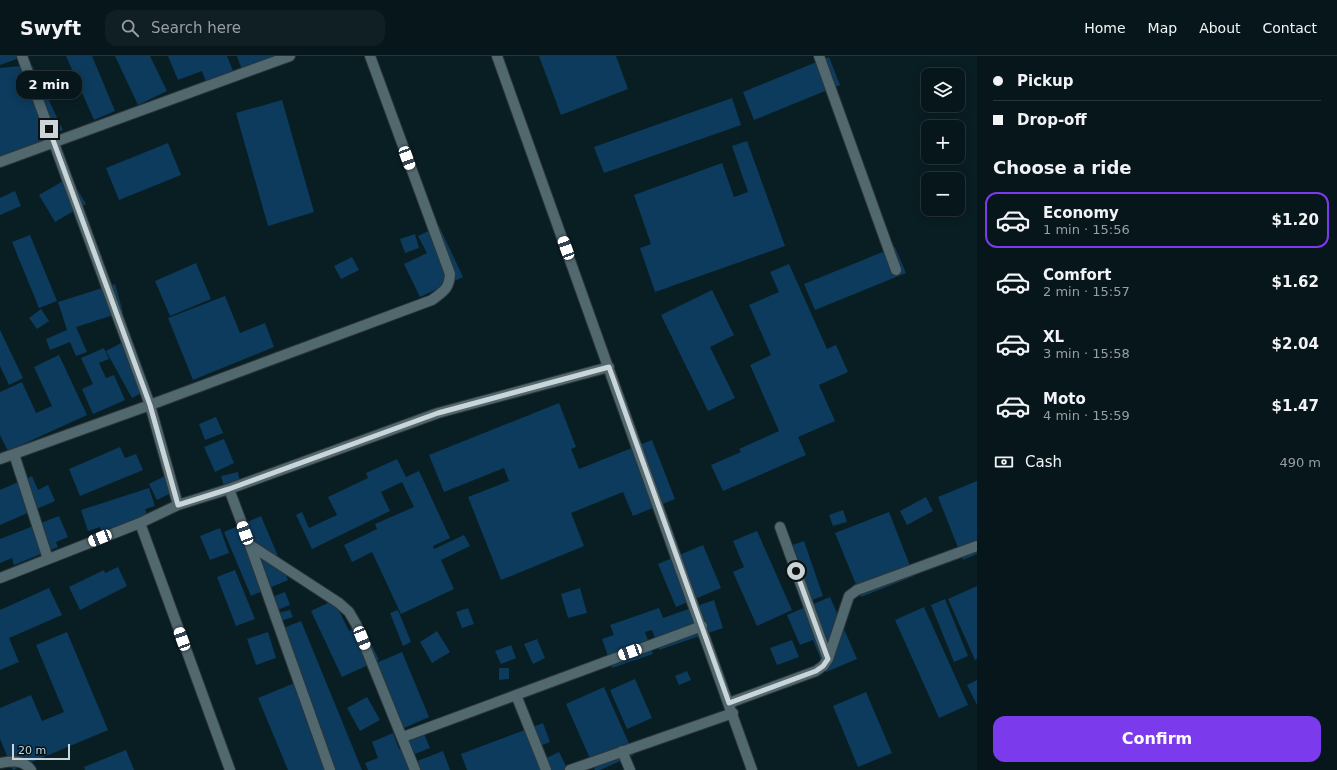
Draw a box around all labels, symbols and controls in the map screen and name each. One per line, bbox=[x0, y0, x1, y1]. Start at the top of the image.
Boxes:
search box bbox=[105, 10, 385, 46]
text: Swyft bbox=[20, 17, 81, 39]
icon: search bbox=[119, 17, 141, 39]
text: Search here bbox=[151, 19, 241, 37]
text: Home bbox=[1084, 20, 1126, 36]
text: Map bbox=[1148, 20, 1177, 36]
text: About bbox=[1199, 20, 1241, 36]
text: Contact bbox=[1263, 20, 1317, 36]
map controls bbox=[921, 68, 965, 216]
button: layers bbox=[921, 68, 965, 112]
callout: 2 min bbox=[16, 71, 82, 99]
text: Pickup bbox=[1017, 72, 1073, 90]
text: 2 min bbox=[29, 77, 69, 92]
text: Drop-off bbox=[1017, 111, 1087, 129]
route end bbox=[40, 120, 58, 138]
button: + bbox=[921, 120, 965, 164]
car bbox=[397, 145, 417, 171]
text: Choose a ride bbox=[993, 157, 1132, 178]
button: − bbox=[921, 172, 965, 216]
icon: car bbox=[995, 202, 1031, 238]
text: Economy bbox=[1043, 204, 1119, 222]
text: $1.20 bbox=[1272, 211, 1319, 229]
text: 1 min · 15:56 bbox=[1043, 222, 1130, 237]
car bbox=[556, 235, 576, 261]
icon: car bbox=[995, 264, 1031, 300]
text: Comfort bbox=[1043, 266, 1111, 284]
text: $1.62 bbox=[1272, 273, 1319, 291]
text: 2 min · 15:57 bbox=[1043, 284, 1130, 299]
icon: car bbox=[995, 326, 1031, 362]
text: XL bbox=[1043, 328, 1064, 346]
text: $2.04 bbox=[1272, 335, 1319, 353]
text: 3 min · 15:58 bbox=[1043, 346, 1130, 361]
icon: car bbox=[995, 388, 1031, 424]
text: Moto bbox=[1043, 390, 1086, 408]
text: $1.47 bbox=[1272, 397, 1319, 415]
text: 4 min · 15:59 bbox=[1043, 408, 1130, 423]
icon: cash bbox=[993, 451, 1015, 473]
text: Cash bbox=[1025, 453, 1062, 471]
text: 490 m bbox=[1279, 455, 1321, 470]
car bbox=[235, 520, 255, 546]
car bbox=[87, 528, 113, 548]
route start bbox=[787, 562, 805, 580]
car bbox=[352, 625, 372, 651]
car bbox=[172, 626, 192, 652]
car bbox=[617, 642, 643, 662]
button: Confirm bbox=[993, 716, 1321, 762]
scale bar bbox=[12, 742, 70, 761]
text: 20 m bbox=[18, 744, 46, 757]

